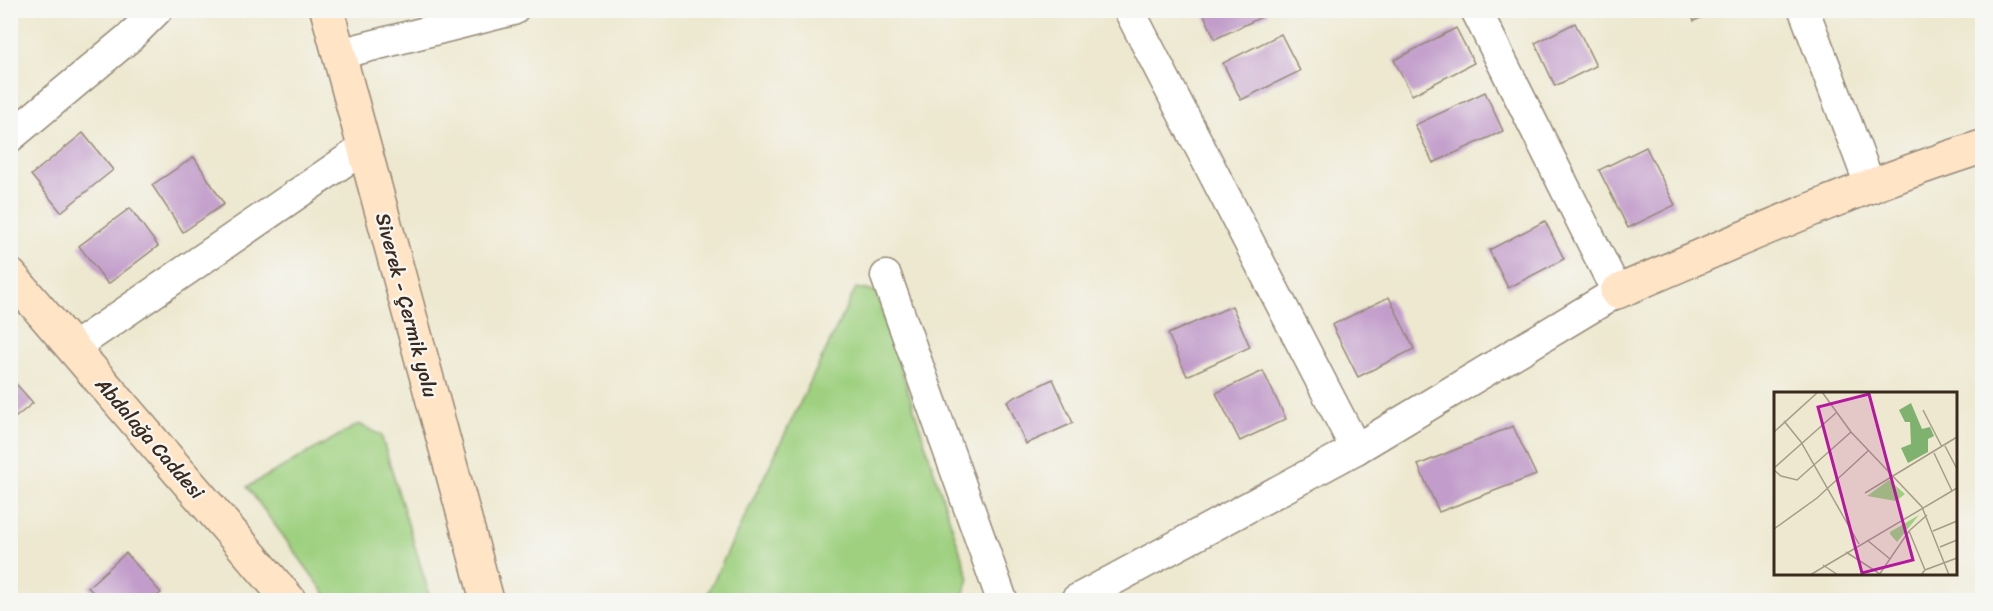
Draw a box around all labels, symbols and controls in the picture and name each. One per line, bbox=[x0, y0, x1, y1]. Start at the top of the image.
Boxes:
street label: Siverek - Çermik yolu bbox=[365, 209, 448, 402]
street label: Abdalağa Caddesi bbox=[85, 368, 213, 508]
inset map bbox=[1774, 392, 1957, 575]

